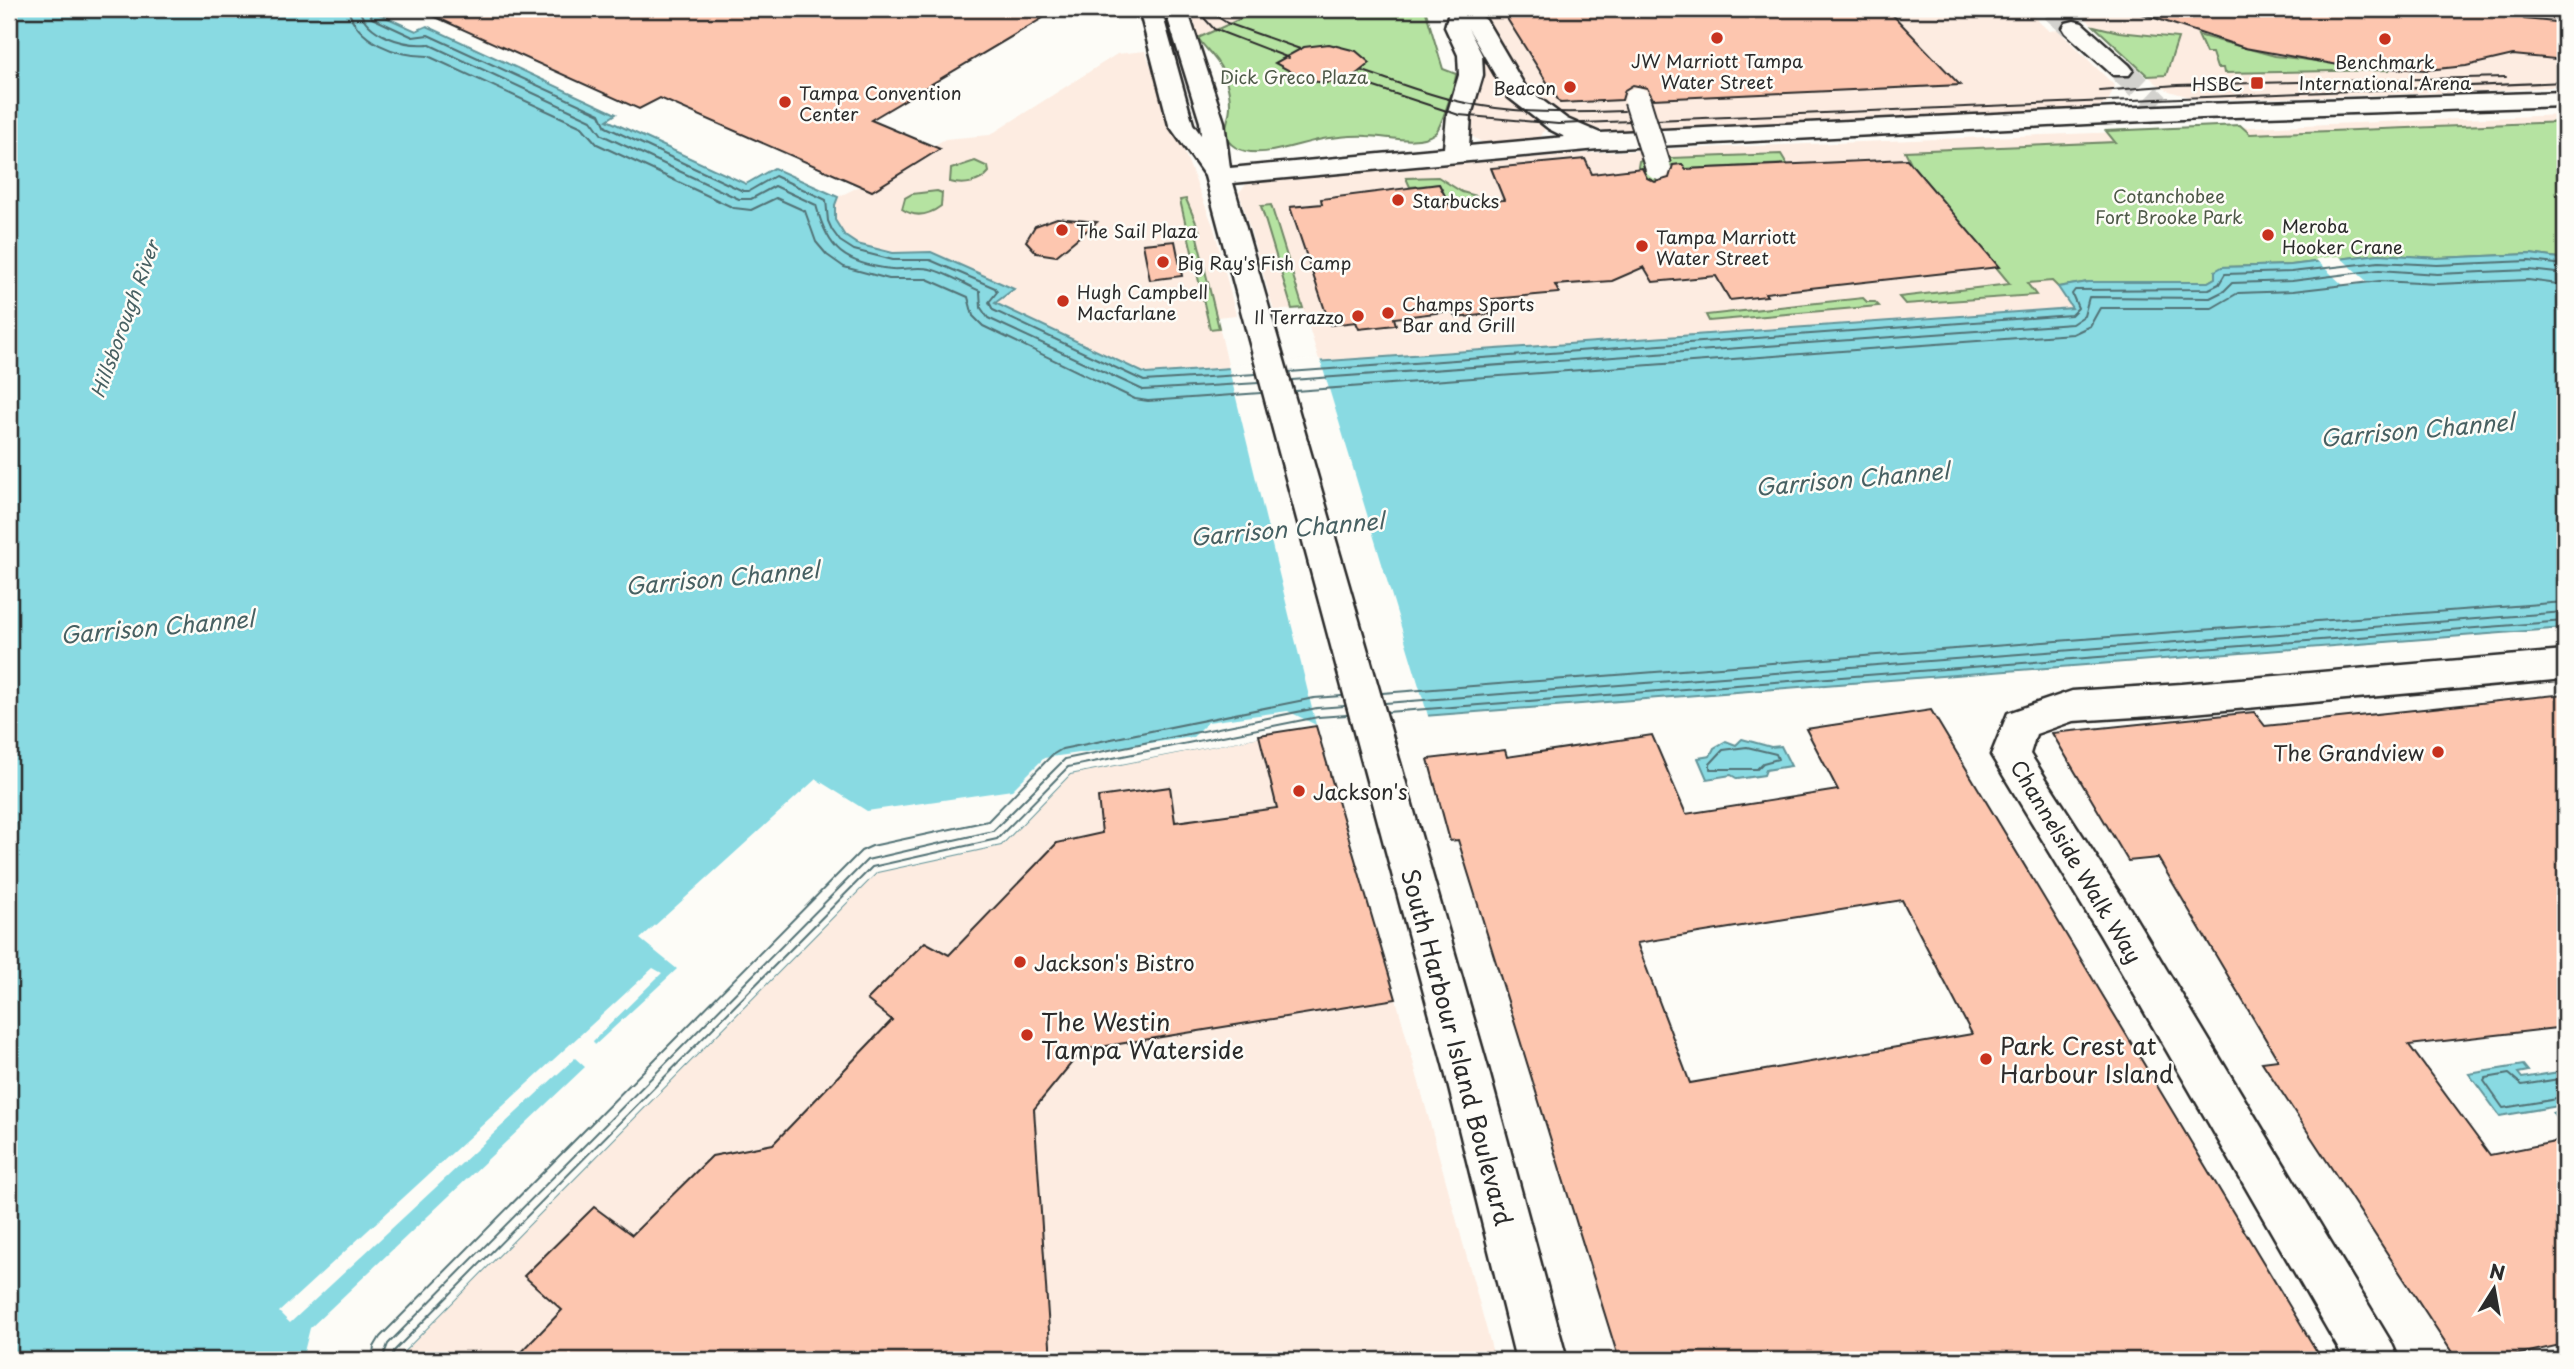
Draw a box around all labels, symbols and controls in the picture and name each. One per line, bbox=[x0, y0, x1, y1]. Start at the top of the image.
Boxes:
marker: JW Marriott Tampa Water Street bbox=[1709, 30, 1725, 46]
marker: Benchmark International Arena bbox=[2377, 31, 2393, 47]
place label: JW Marriott Tampa Water Street bbox=[1631, 47, 1803, 95]
place label: Benchmark International Arena bbox=[2299, 48, 2472, 96]
park label: Dick Greco Plaza bbox=[1220, 63, 1369, 90]
place label: HSBC bbox=[2192, 70, 2243, 97]
place label: Beacon bbox=[1493, 74, 1556, 101]
marker: HSBC bbox=[2249, 75, 2265, 91]
place label: Tampa Convention Center bbox=[799, 79, 962, 127]
marker: Beacon bbox=[1562, 79, 1578, 95]
marker: Tampa Convention Center bbox=[777, 94, 793, 110]
park label: Cotanchobee Fort Brooke Park bbox=[2095, 182, 2243, 230]
place label: Starbucks bbox=[1412, 187, 1499, 214]
marker: Starbucks bbox=[1390, 192, 1406, 208]
place label: Meroba Hooker Crane bbox=[2282, 212, 2403, 260]
place label: The Sail Plaza bbox=[1076, 217, 1198, 244]
marker: The Sail Plaza bbox=[1054, 222, 1070, 238]
place label: Tampa Marriott Water Street bbox=[1656, 223, 1796, 271]
marker: Meroba Hooker Crane bbox=[2260, 227, 2276, 243]
water label: Hillsborough River bbox=[83, 234, 166, 401]
marker: Tampa Marriott Water Street bbox=[1634, 238, 1650, 254]
place label: Big Ray's Fish Camp bbox=[1177, 249, 1351, 276]
marker: Big Ray's Fish Camp bbox=[1155, 254, 1171, 270]
place label: Hugh Campbell Macfarlane bbox=[1077, 278, 1208, 326]
place label: Champs Sports Bar and Grill bbox=[1402, 290, 1534, 338]
marker: Hugh Campbell Macfarlane bbox=[1055, 293, 1071, 309]
place label: Il Terrazzo bbox=[1254, 303, 1344, 330]
marker: Champs Sports Bar and Grill bbox=[1380, 305, 1396, 321]
marker: Il Terrazzo bbox=[1350, 308, 1366, 324]
water label: Garrison Channel bbox=[2319, 403, 2519, 455]
water label: Garrison Channel bbox=[1754, 452, 1954, 504]
water label: Garrison Channel bbox=[1189, 502, 1389, 554]
water label: Garrison Channel bbox=[624, 551, 824, 603]
water label: Garrison Channel bbox=[59, 600, 259, 652]
place label: The Grandview bbox=[2273, 736, 2424, 768]
marker: The Grandview bbox=[2430, 744, 2446, 760]
street label: Channelside Walk Way bbox=[2003, 753, 2151, 969]
place label: Jackson's bbox=[1313, 775, 1408, 807]
marker: Jackson's bbox=[1291, 783, 1307, 799]
street label: South Harbour Island Boulevard bbox=[1393, 865, 1523, 1230]
place label: Jackson's Bistro bbox=[1034, 946, 1195, 978]
marker: Jackson's Bistro bbox=[1012, 954, 1028, 970]
place label: The Westin Tampa Waterside bbox=[1041, 1003, 1244, 1067]
marker: The Westin Tampa Waterside bbox=[1019, 1027, 1035, 1043]
place label: Park Crest at Harbour Island bbox=[2000, 1027, 2174, 1091]
marker: Park Crest at Harbour Island bbox=[1978, 1051, 1994, 1067]
north arrow bbox=[2458, 1254, 2528, 1324]
text: N bbox=[2487, 1256, 2507, 1287]

